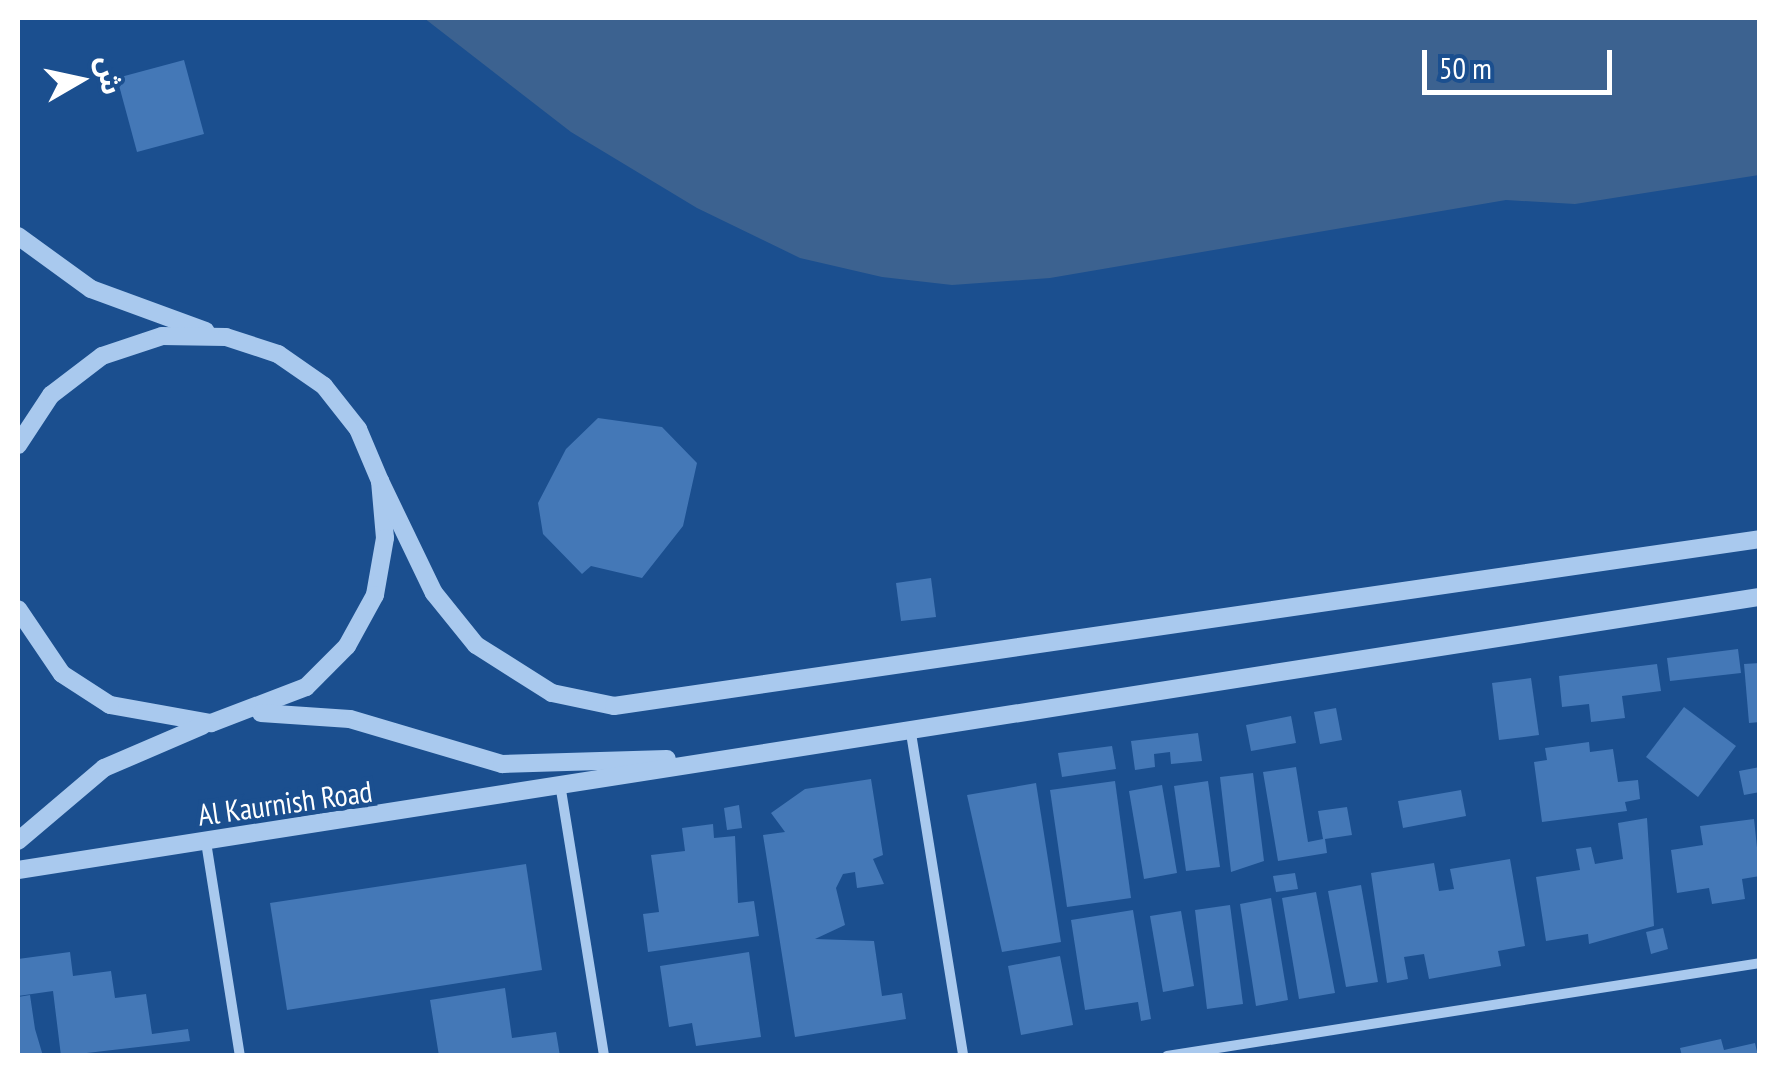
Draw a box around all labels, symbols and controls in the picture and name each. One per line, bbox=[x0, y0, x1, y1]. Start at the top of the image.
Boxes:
north arrow bbox=[30, 30, 130, 130]
scale bar bbox=[1427, 30, 1617, 92]
text: 50 m bbox=[1439, 48, 1492, 87]
text: ش bbox=[89, 53, 131, 97]
street label: Al Kaurnish Road bbox=[196, 773, 374, 833]

